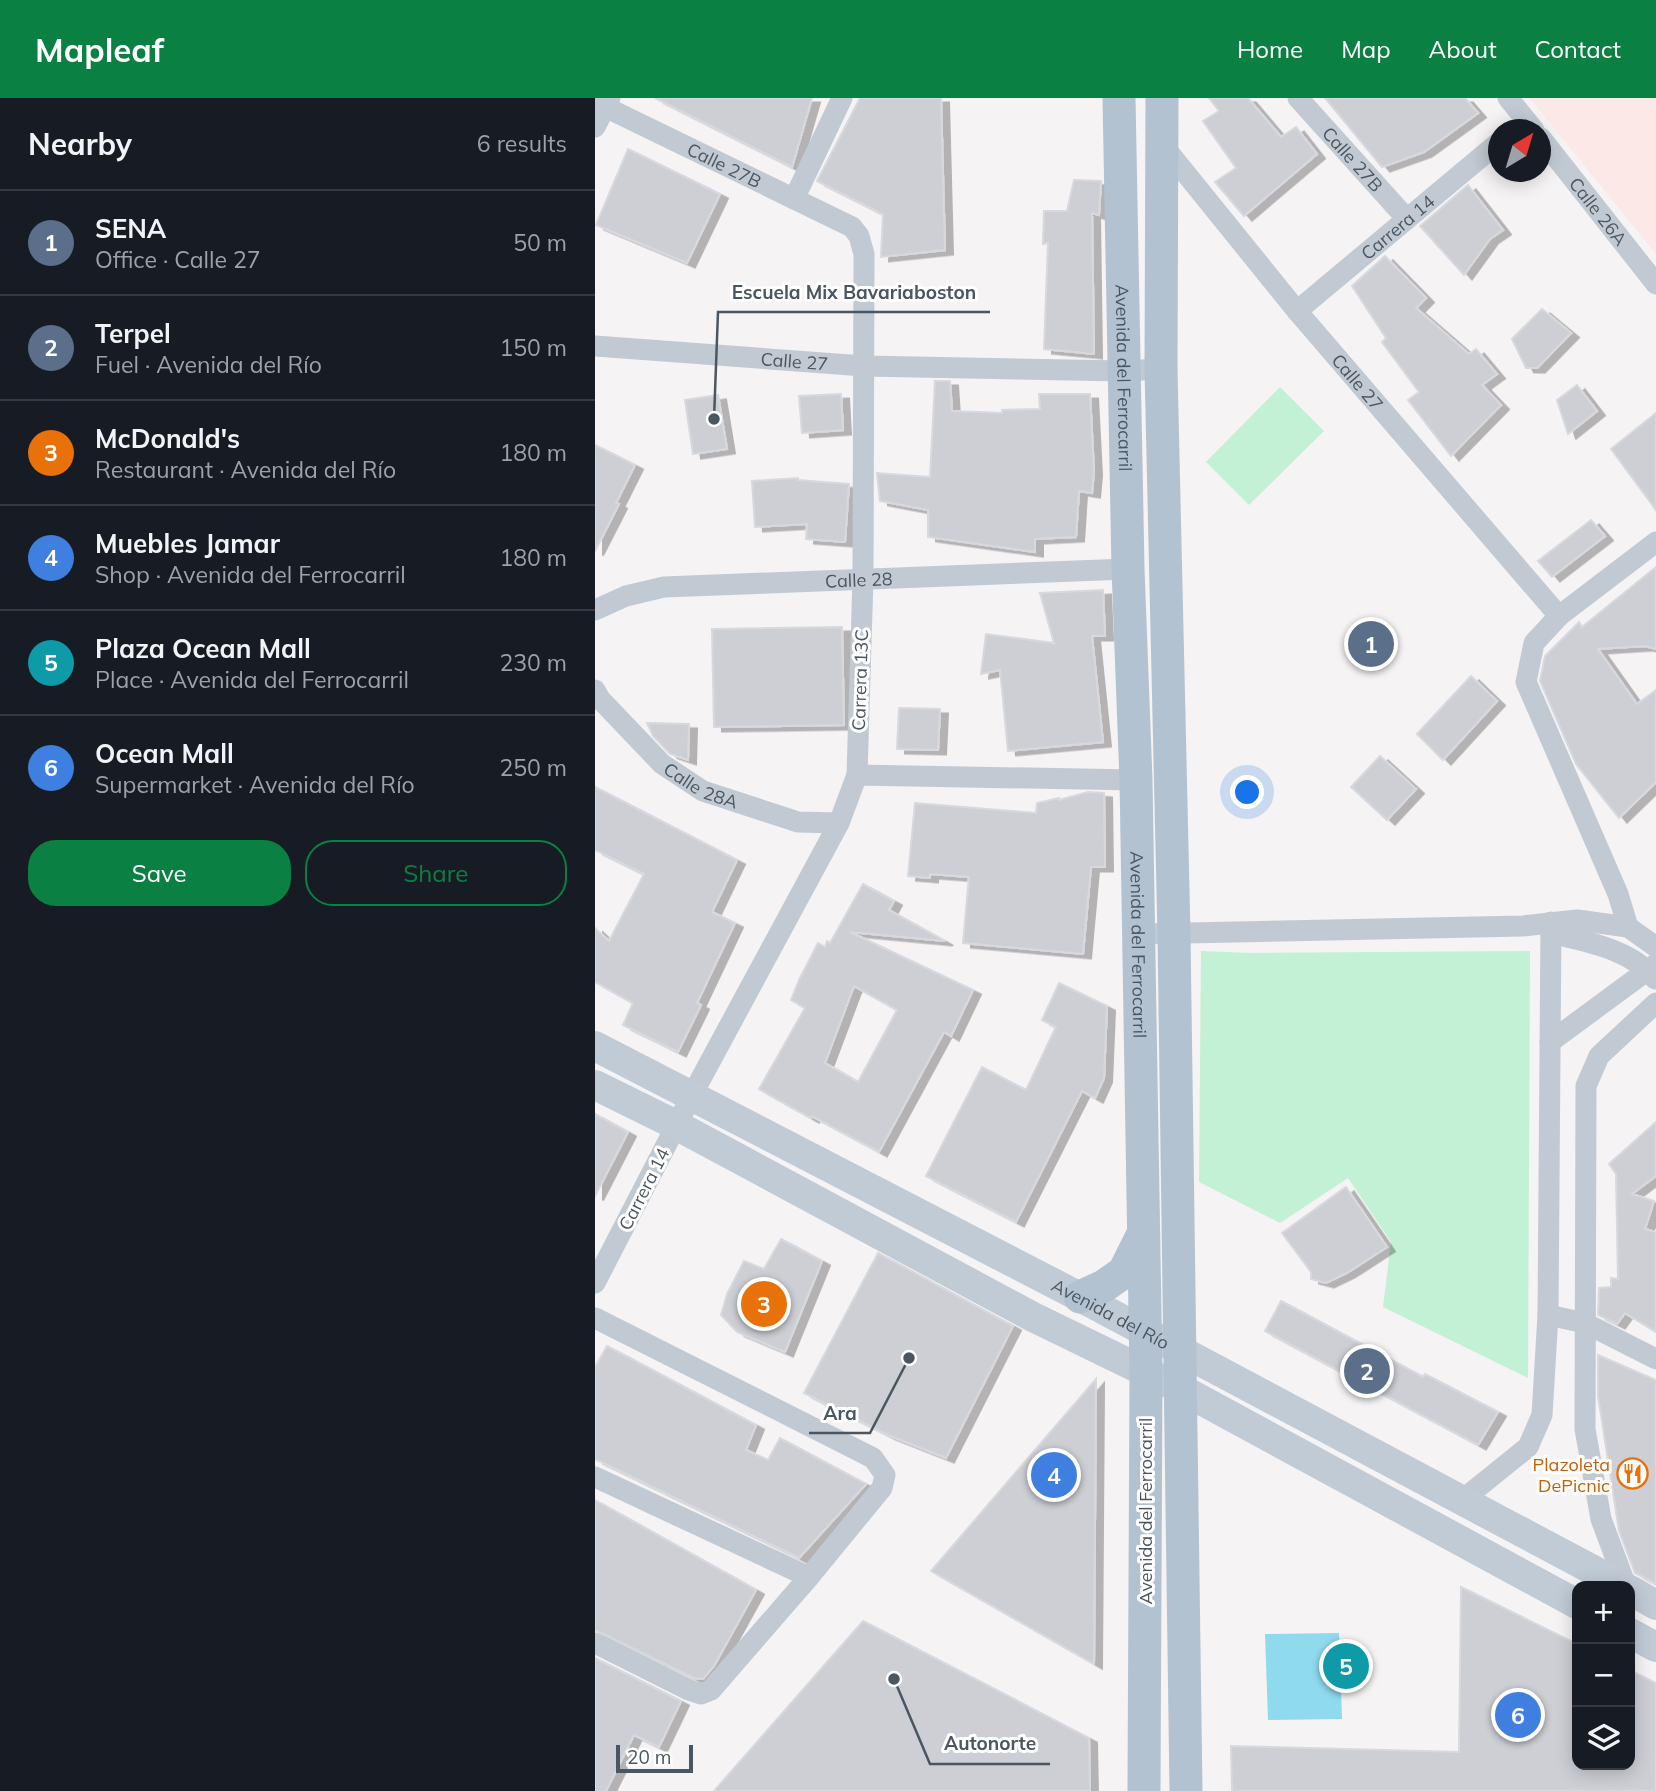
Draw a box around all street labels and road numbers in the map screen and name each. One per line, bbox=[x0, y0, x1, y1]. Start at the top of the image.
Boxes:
street label: Calle 27B bbox=[1318, 122, 1388, 196]
street label: Calle 27B bbox=[684, 137, 765, 193]
street label: Calle 26A bbox=[1565, 172, 1633, 250]
street label: Carrera 14 bbox=[1356, 189, 1439, 264]
street label: Avenida del Ferrocarril bbox=[1111, 284, 1138, 472]
street label: Calle 27 bbox=[760, 347, 829, 375]
street label: Calle 27 bbox=[1327, 349, 1389, 415]
street label: Calle 28 bbox=[825, 567, 893, 592]
street label: Carrera 13C bbox=[847, 629, 873, 731]
street label: Calle 28A bbox=[659, 757, 741, 813]
street label: Avenida del Ferrocarril bbox=[1126, 851, 1152, 1038]
street label: Carrera 14 bbox=[614, 1144, 675, 1234]
street label: Avenida del Río bbox=[1048, 1273, 1174, 1354]
street label: Avenida del Ferrocarril bbox=[1134, 1418, 1157, 1604]

